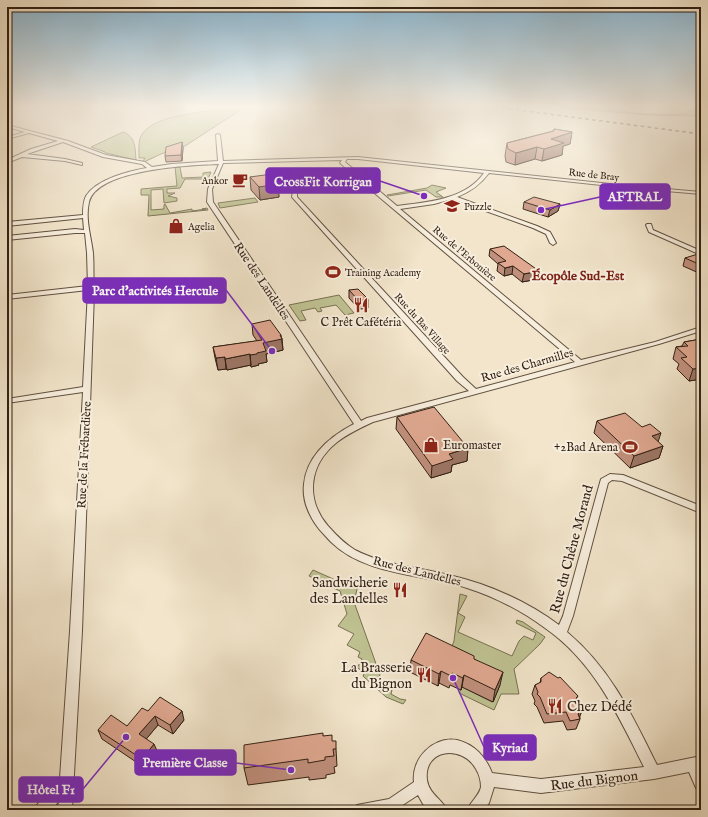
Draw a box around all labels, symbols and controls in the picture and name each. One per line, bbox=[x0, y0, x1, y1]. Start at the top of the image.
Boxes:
street label: Rue de Bray bbox=[568, 166, 620, 185]
callout: CrossFit Korrigan bbox=[266, 168, 380, 193]
cafe icon: Ankor bbox=[231, 171, 249, 189]
text: CrossFit Korrigan bbox=[274, 174, 372, 191]
place label: Ankor bbox=[201, 175, 228, 188]
callout: AFTRAL bbox=[600, 184, 670, 209]
text: AFTRAL bbox=[607, 189, 663, 206]
school or university icon: Puzzle bbox=[443, 197, 461, 215]
place label: Puzzle bbox=[464, 201, 492, 214]
shop icon: Agelia bbox=[167, 217, 185, 235]
place label: Agelia bbox=[187, 221, 215, 234]
street label: Rue de l'Erbonière bbox=[430, 224, 499, 285]
street label: Rue des Landelles bbox=[230, 240, 293, 323]
sports icon: Training Academy bbox=[324, 263, 342, 281]
place label: Training Academy bbox=[345, 267, 421, 280]
district label: Écopôle Sud-Est bbox=[532, 268, 625, 285]
callout: Parc d'activités Hercule bbox=[83, 278, 226, 303]
text: Parc d'activités Hercule bbox=[92, 283, 218, 300]
street label: Rue du Bas Village bbox=[391, 291, 453, 358]
restaurant icon: C Prêt Cafétéria bbox=[352, 296, 370, 314]
place label: C Prêt Cafétéria bbox=[321, 315, 402, 330]
street label: Rue des Charmilles bbox=[479, 345, 575, 386]
street label: Rue de la Frébardière bbox=[74, 401, 95, 509]
shop icon: Euromaster bbox=[422, 436, 440, 454]
place label: Euromaster bbox=[443, 438, 502, 453]
sports icon: +2Bad Arena bbox=[621, 438, 639, 456]
place label: +2Bad Arena bbox=[554, 440, 619, 455]
street label: Rue du Chêne Morand bbox=[546, 482, 598, 616]
street label: Rue des Landelles bbox=[371, 553, 463, 590]
place label: Sandwicherie des Landelles bbox=[310, 574, 389, 608]
restaurant icon: Sandwicherie des Landelles bbox=[391, 581, 409, 599]
place label: La Brasserie du Bignon bbox=[341, 659, 413, 693]
restaurant icon: La Brasserie du Bignon bbox=[415, 666, 433, 684]
restaurant icon: Chez Dédé bbox=[546, 697, 564, 715]
place label: Chez Dédé bbox=[567, 698, 633, 716]
callout: Kyriad bbox=[484, 735, 536, 760]
text: Kyriad bbox=[492, 740, 529, 757]
callout: Première Classe bbox=[135, 750, 236, 775]
text: Première Classe bbox=[143, 755, 227, 772]
street label: Rue du Bignon bbox=[549, 767, 639, 795]
callout: Hôtel F1 bbox=[19, 777, 83, 802]
text: Hôtel F1 bbox=[27, 782, 75, 799]

